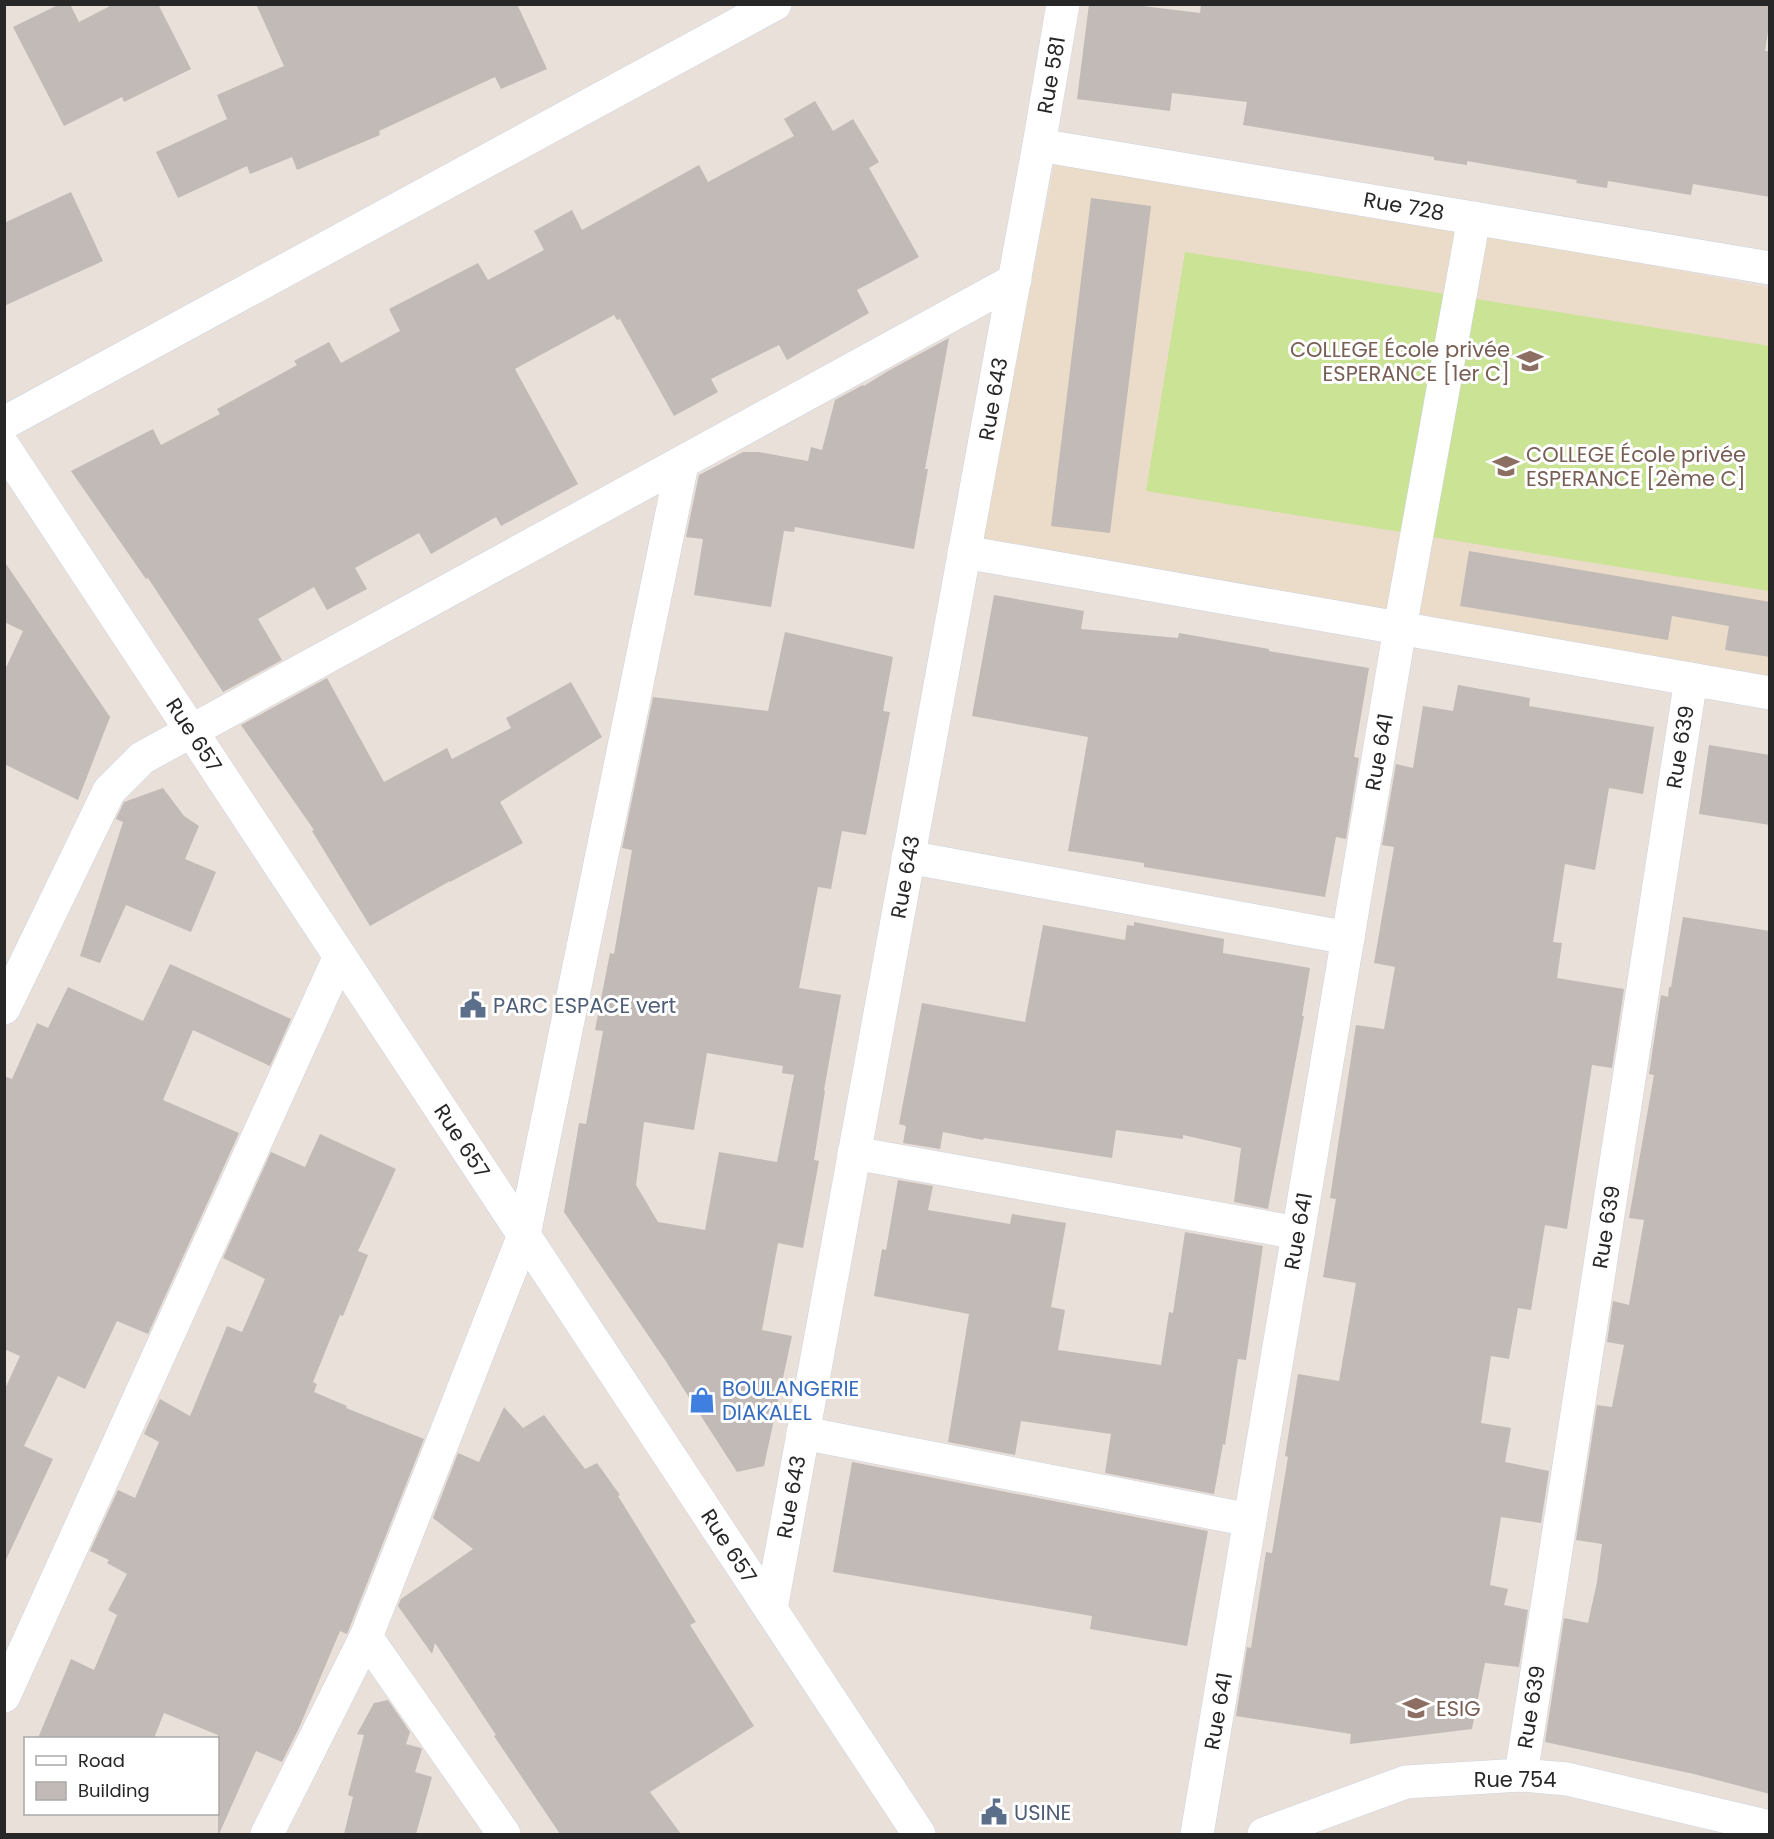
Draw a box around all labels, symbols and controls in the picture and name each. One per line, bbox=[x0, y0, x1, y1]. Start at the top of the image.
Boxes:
street label: Rue 581 bbox=[1030, 34, 1072, 116]
street label: Rue 728 bbox=[1361, 185, 1447, 227]
place label: COLLEGE École privée ESPERANCE [1er C] bbox=[1290, 335, 1510, 388]
school or university icon: COLLEGE École privée ESPERANCE [1er C] bbox=[1515, 346, 1545, 376]
street label: Rue 643 bbox=[971, 355, 1015, 443]
place label: COLLEGE École privée ESPERANCE [2ème C] bbox=[1526, 440, 1746, 493]
school or university icon: COLLEGE École privée ESPERANCE [2ème C] bbox=[1491, 451, 1521, 481]
street label: Rue 657 bbox=[159, 692, 229, 778]
street label: Rue 639 bbox=[1659, 703, 1701, 791]
street label: Rue 641 bbox=[1358, 711, 1400, 793]
street label: Rue 643 bbox=[883, 833, 927, 921]
public building icon: PARC ESPACE vert bbox=[458, 990, 488, 1020]
place label: PARC ESPACE vert bbox=[493, 991, 676, 1020]
street label: Rue 657 bbox=[427, 1098, 497, 1184]
street label: Rue 639 bbox=[1585, 1183, 1627, 1271]
street label: Rue 641 bbox=[1277, 1190, 1319, 1272]
place label: BOULANGERIE DIAKALEL bbox=[722, 1374, 859, 1427]
shop icon: BOULANGERIE DIAKALEL bbox=[687, 1385, 717, 1415]
street label: Rue 643 bbox=[769, 1453, 813, 1541]
street label: Rue 657 bbox=[694, 1503, 764, 1589]
street label: Rue 639 bbox=[1510, 1663, 1552, 1751]
street label: Rue 641 bbox=[1197, 1670, 1239, 1752]
school or university icon: ESIG bbox=[1401, 1693, 1431, 1723]
place label: ESIG bbox=[1436, 1694, 1481, 1723]
legend bbox=[24, 1737, 219, 1815]
text: Road bbox=[78, 1748, 125, 1773]
street label: Rue 754 bbox=[1474, 1765, 1556, 1794]
text: Building bbox=[78, 1778, 150, 1803]
public building icon: USINE bbox=[979, 1797, 1009, 1827]
place label: USINE bbox=[1014, 1798, 1071, 1827]

